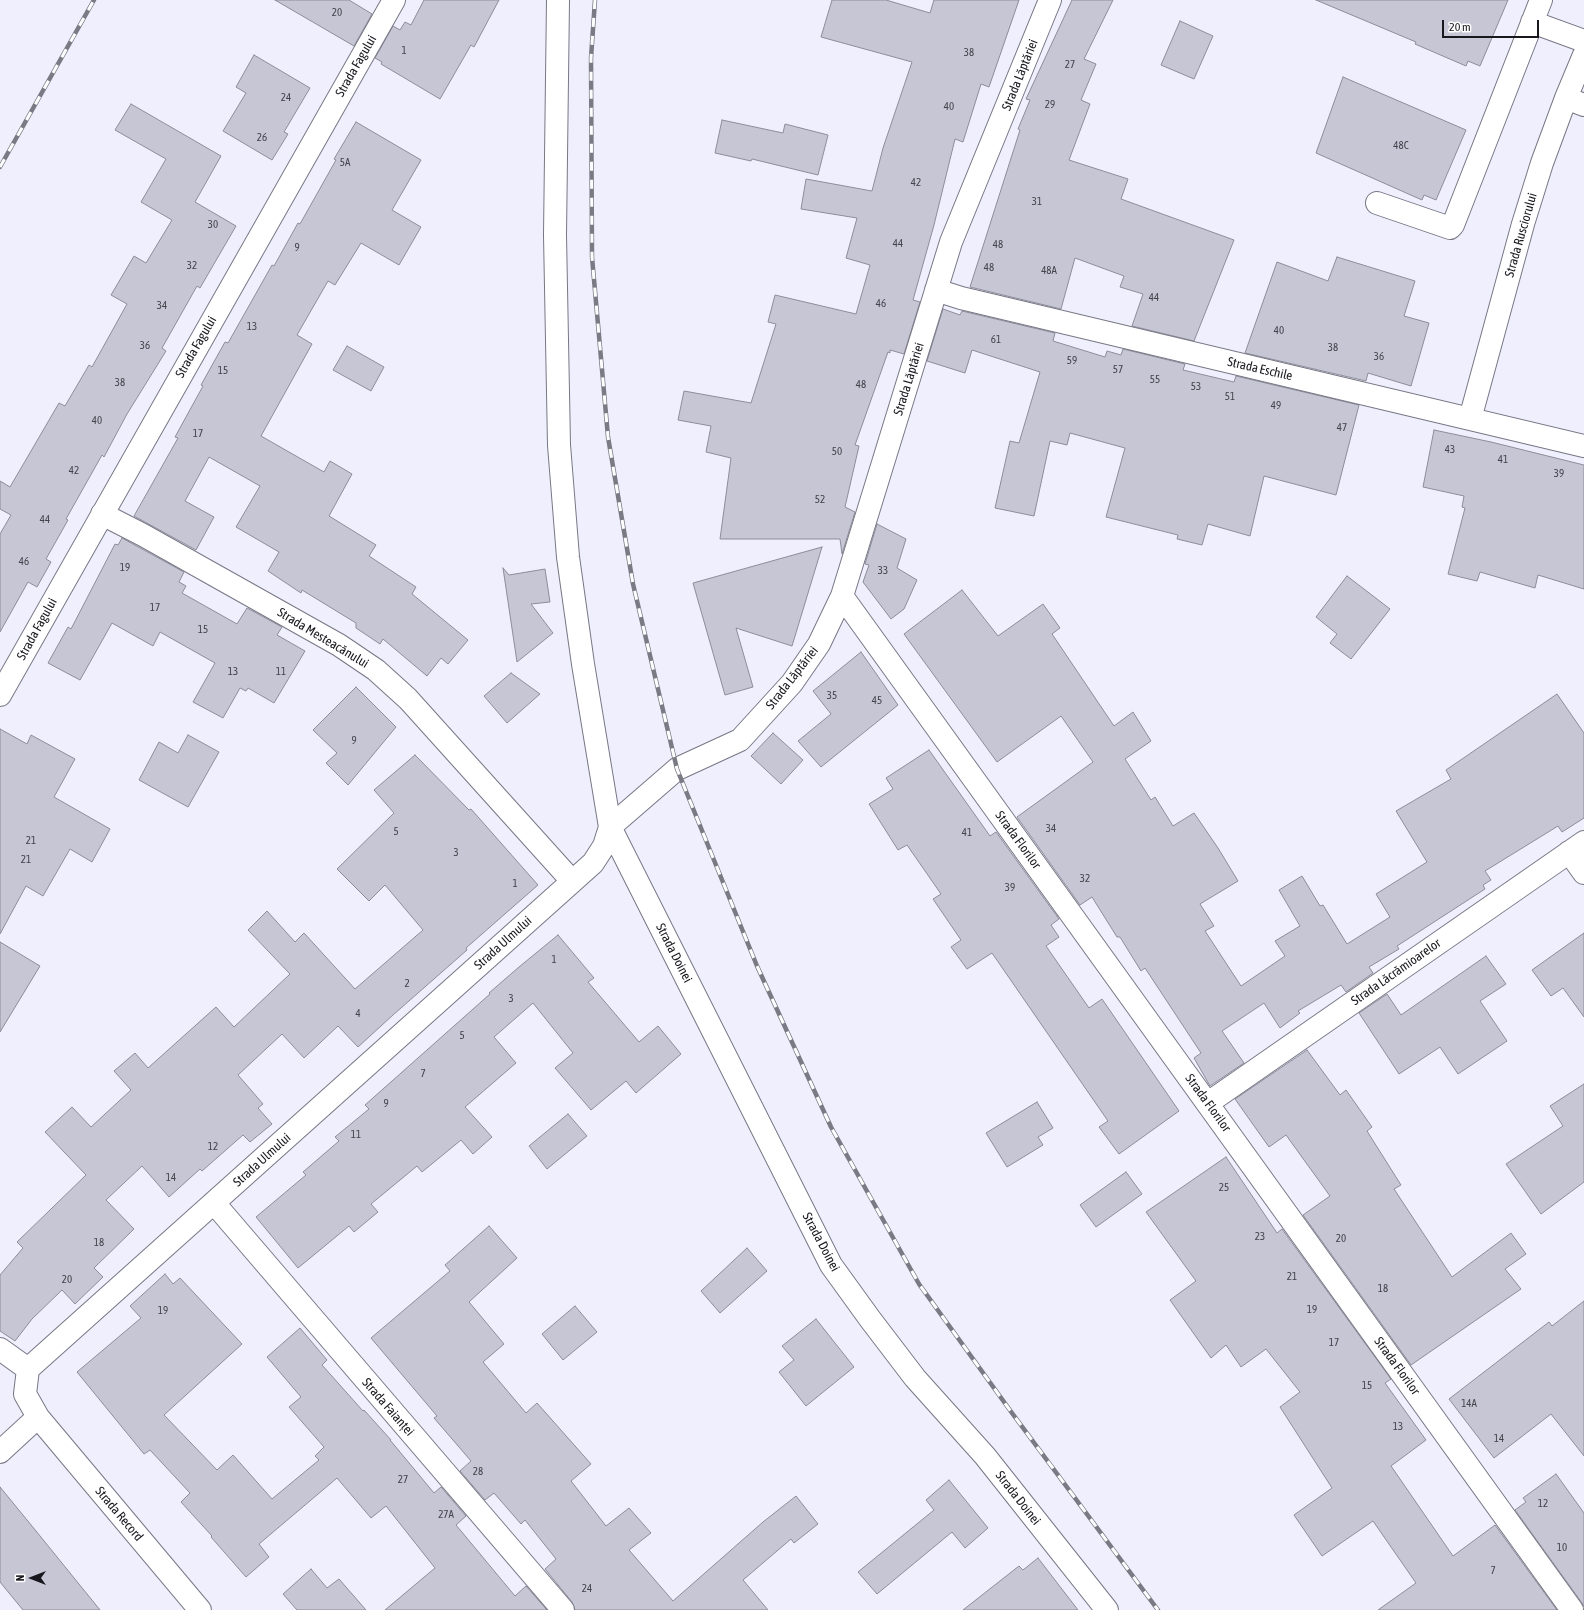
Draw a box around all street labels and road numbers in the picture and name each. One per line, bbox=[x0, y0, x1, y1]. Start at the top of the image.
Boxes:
street label: Strada Fagului bbox=[332, 32, 380, 100]
street label: Strada Lăptăriei bbox=[999, 37, 1041, 113]
street label: Strada Rusciorului bbox=[1502, 191, 1540, 279]
street label: Strada Fagului bbox=[172, 313, 220, 381]
street label: Strada Lăptăriei bbox=[890, 341, 928, 417]
street label: Strada Eschile bbox=[1226, 354, 1294, 384]
street label: Strada Fagului bbox=[14, 595, 60, 663]
street label: Strada Mesteacănului bbox=[275, 605, 371, 671]
street label: Strada Lăptăriei bbox=[763, 643, 821, 713]
street label: Strada Florilor bbox=[992, 808, 1044, 872]
street label: Strada Ulmului bbox=[471, 913, 535, 973]
street label: Strada Doinei bbox=[652, 921, 696, 985]
street label: Strada Lăcrămioarelor bbox=[1348, 935, 1444, 1009]
street label: Strada Florilor bbox=[1182, 1071, 1234, 1135]
street label: Strada Ulmului bbox=[230, 1130, 294, 1190]
street label: Strada Doinei bbox=[799, 1210, 843, 1274]
street label: Strada Florilor bbox=[1371, 1334, 1423, 1398]
street label: Strada Faianței bbox=[359, 1375, 417, 1439]
street label: Strada Doinei bbox=[992, 1468, 1044, 1528]
street label: Strada Record bbox=[92, 1484, 146, 1544]

